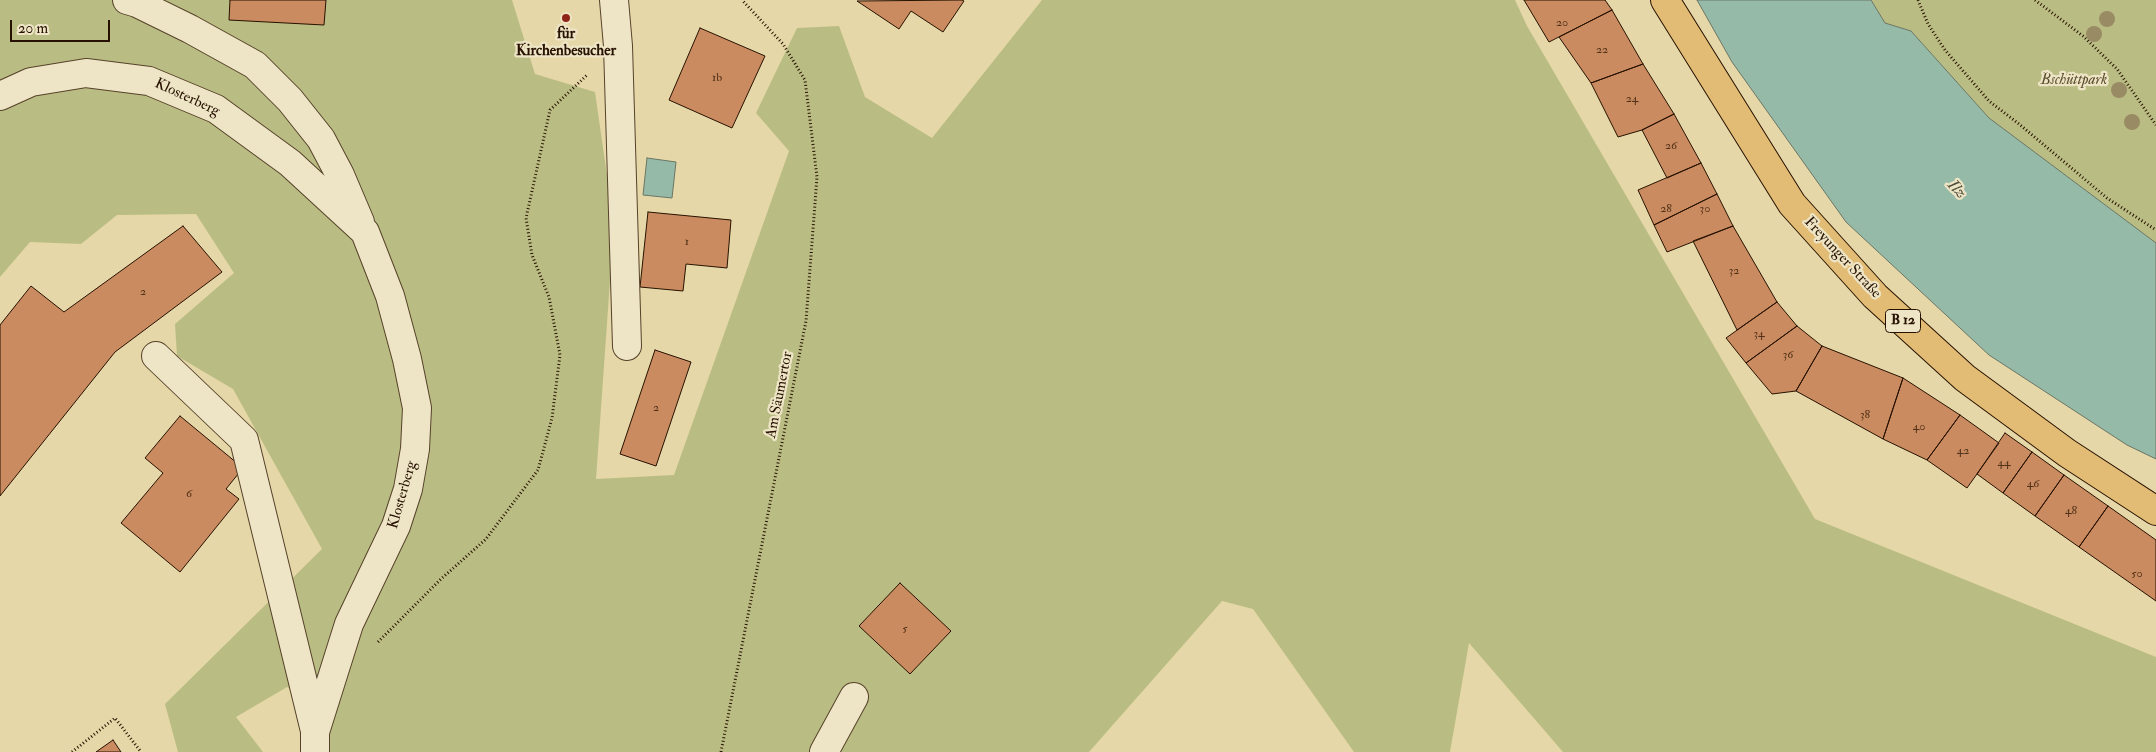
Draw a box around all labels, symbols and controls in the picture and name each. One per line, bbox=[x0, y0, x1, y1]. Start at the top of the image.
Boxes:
scale bar bbox=[12, 10, 112, 42]
marker: für Kirchenbesucher bbox=[560, 12, 572, 24]
house number: 20 bbox=[1556, 16, 1568, 30]
text: 20 m bbox=[18, 19, 48, 38]
place label: für Kirchenbesucher bbox=[516, 26, 616, 61]
house number: 22 bbox=[1596, 43, 1608, 57]
house number: 1b bbox=[712, 71, 722, 85]
park label: Bschüttpark bbox=[2041, 72, 2107, 90]
street label: Klosterberg bbox=[152, 75, 222, 121]
house number: 24 bbox=[1626, 92, 1638, 106]
house number: 26 bbox=[1665, 139, 1677, 153]
water label: Ilz bbox=[1943, 177, 1969, 203]
house number: 28 bbox=[1660, 202, 1672, 216]
house number: 30 bbox=[1700, 202, 1710, 216]
street label: Freyunger Straße bbox=[1800, 214, 1884, 302]
house number: 1 bbox=[685, 235, 689, 249]
house number: 32 bbox=[1729, 264, 1739, 278]
house number: 2 bbox=[140, 285, 146, 299]
road number: B 12 bbox=[1886, 310, 1920, 332]
house number: 34 bbox=[1753, 327, 1765, 341]
house number: 36 bbox=[1783, 348, 1793, 362]
street label: Am Säumertor bbox=[763, 350, 797, 440]
house number: 2 bbox=[653, 401, 659, 415]
house number: 38 bbox=[1860, 408, 1870, 422]
house number: 40 bbox=[1913, 420, 1925, 434]
house number: 42 bbox=[1957, 444, 1969, 458]
house number: 44 bbox=[1998, 456, 2010, 470]
street label: Klosterberg bbox=[385, 459, 421, 531]
house number: 46 bbox=[2027, 477, 2039, 491]
house number: 6 bbox=[186, 487, 192, 501]
house number: 48 bbox=[2065, 504, 2077, 518]
house number: 50 bbox=[2131, 567, 2143, 581]
house number: 5 bbox=[902, 622, 908, 636]

